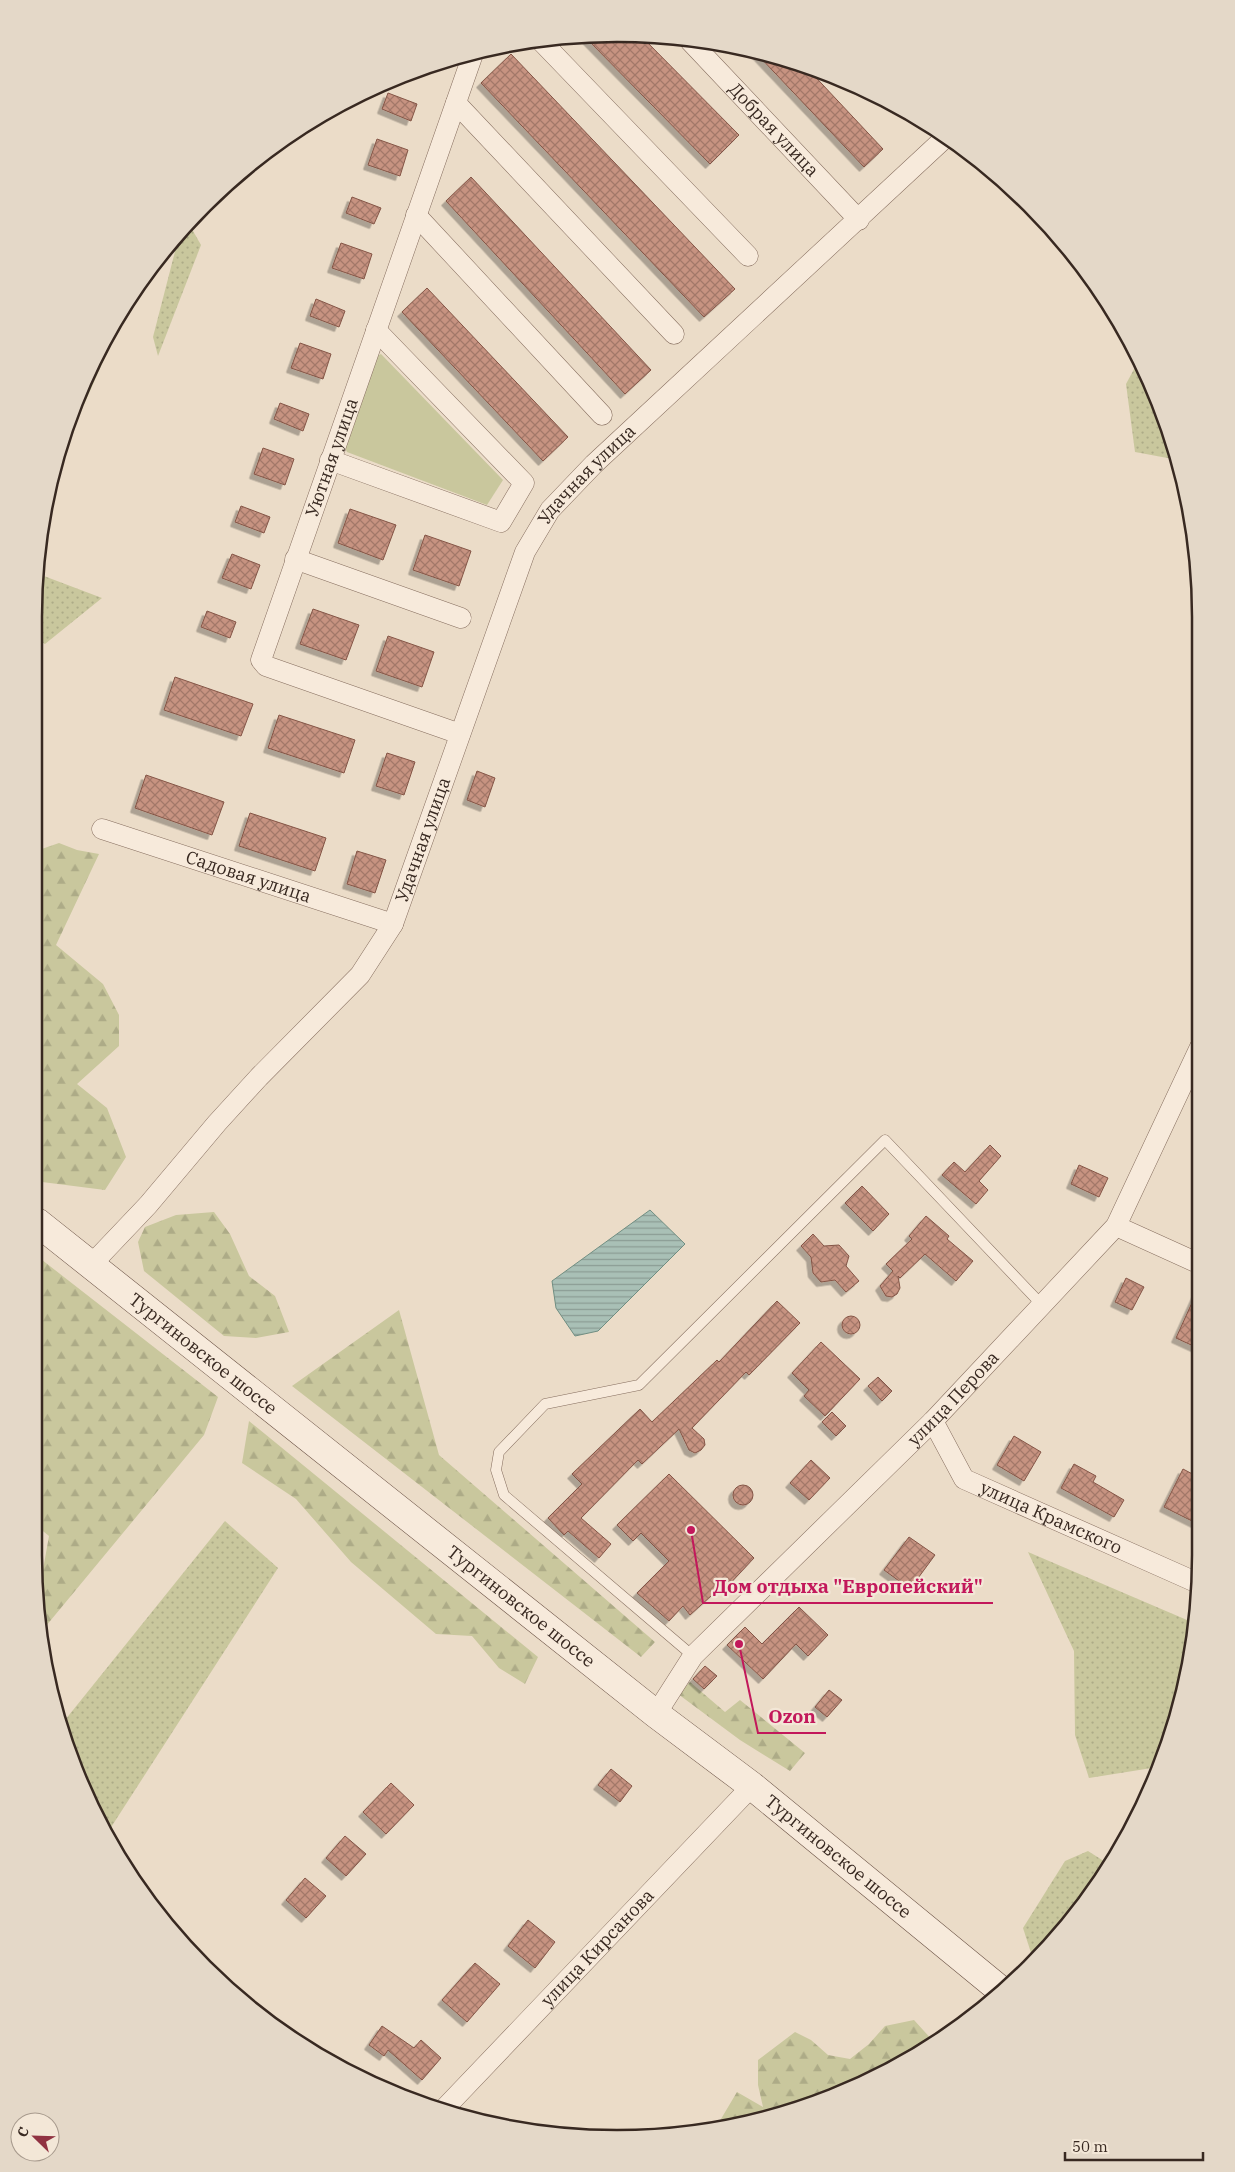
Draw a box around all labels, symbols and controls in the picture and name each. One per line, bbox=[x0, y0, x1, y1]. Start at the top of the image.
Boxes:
street label: Добрая улица bbox=[724, 77, 824, 181]
street label: Уютная улица bbox=[300, 395, 363, 520]
street label: Удачная улица bbox=[532, 419, 640, 528]
street label: Удачная улица bbox=[390, 774, 455, 905]
street label: Садовая улица bbox=[183, 845, 314, 908]
street label: Тургиновское шоссе bbox=[124, 1288, 282, 1419]
street label: улица Перова bbox=[902, 1346, 1004, 1451]
street label: улица Крамского bbox=[977, 1476, 1126, 1559]
street label: Тургиновское шоссе bbox=[442, 1540, 600, 1672]
callout: Дом отдыха "Европейский" bbox=[703, 1569, 993, 1603]
text: Дом отдыха "Европейский" bbox=[713, 1574, 983, 1598]
callout: Ozon bbox=[758, 1699, 826, 1733]
text: Ozon bbox=[768, 1704, 816, 1728]
street label: Тургиновское шоссе bbox=[760, 1789, 916, 1923]
street label: улица Кирсанова bbox=[536, 1884, 659, 2011]
north arrow bbox=[10, 2112, 60, 2162]
text: С bbox=[13, 2124, 33, 2140]
scale bar bbox=[1065, 2130, 1202, 2162]
text: 50 m bbox=[1072, 2137, 1108, 2156]

